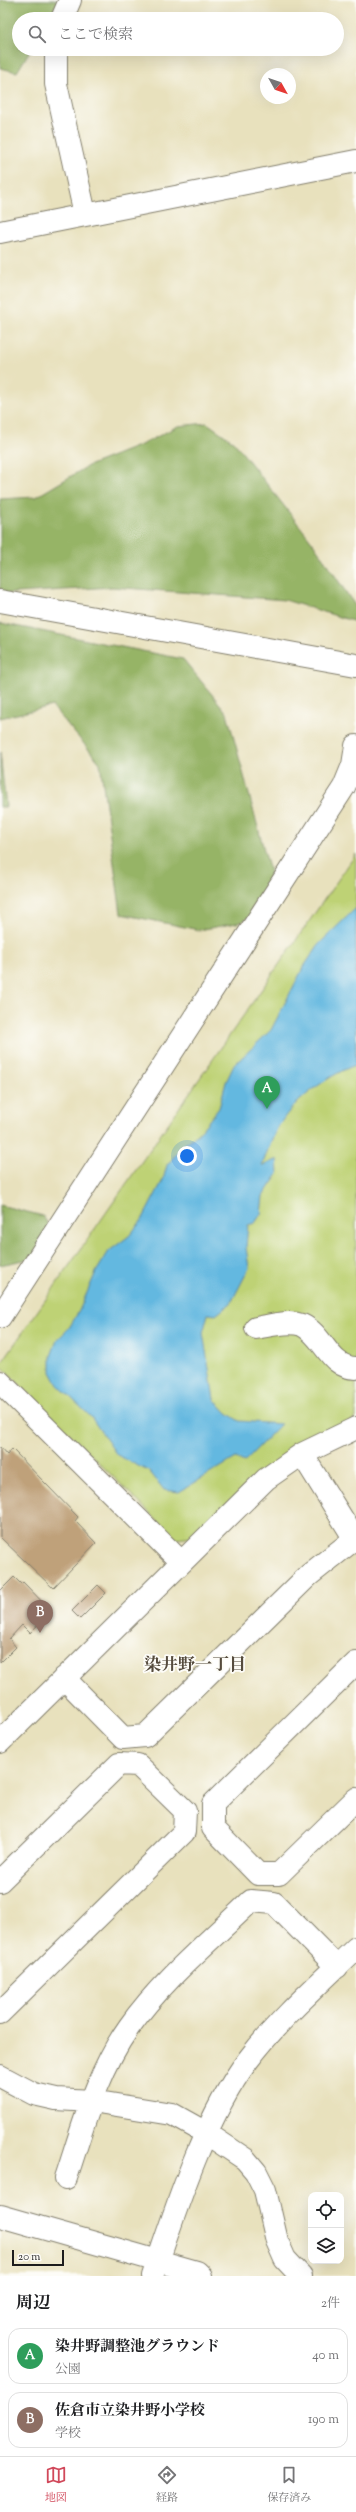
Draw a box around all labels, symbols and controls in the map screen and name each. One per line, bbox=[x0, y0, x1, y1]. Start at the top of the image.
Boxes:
search box bbox=[12, 12, 344, 56]
icon: search bbox=[26, 23, 48, 45]
text: ここで検索 bbox=[58, 25, 133, 46]
north arrow bbox=[260, 68, 296, 104]
pin: A bbox=[254, 1076, 280, 1109]
your location bbox=[177, 1146, 197, 1166]
pin: B bbox=[27, 1600, 53, 1633]
district label: 染井野一丁目 bbox=[144, 1654, 246, 1678]
map controls bbox=[308, 2192, 344, 2264]
button: locate bbox=[308, 2192, 344, 2228]
button: layers bbox=[308, 2228, 344, 2264]
scale bar bbox=[12, 2248, 64, 2267]
text: 20 m bbox=[18, 2249, 40, 2265]
text: 周辺 bbox=[16, 2292, 50, 2316]
text: 2件 bbox=[321, 2295, 340, 2313]
text: 染井野調整池グラウンド bbox=[55, 2337, 220, 2358]
text: A bbox=[25, 2347, 35, 2365]
text: 40 m bbox=[312, 2347, 339, 2365]
text: 公園 bbox=[55, 2361, 81, 2379]
text: 佐倉市立染井野小学校 bbox=[55, 2401, 205, 2422]
text: B bbox=[26, 2411, 34, 2429]
text: 190 m bbox=[308, 2411, 339, 2429]
text: 学校 bbox=[55, 2425, 81, 2443]
tab: 地図 bbox=[45, 2464, 67, 2506]
tab: 経路 bbox=[156, 2464, 178, 2506]
tab: 保存済み bbox=[267, 2464, 311, 2506]

